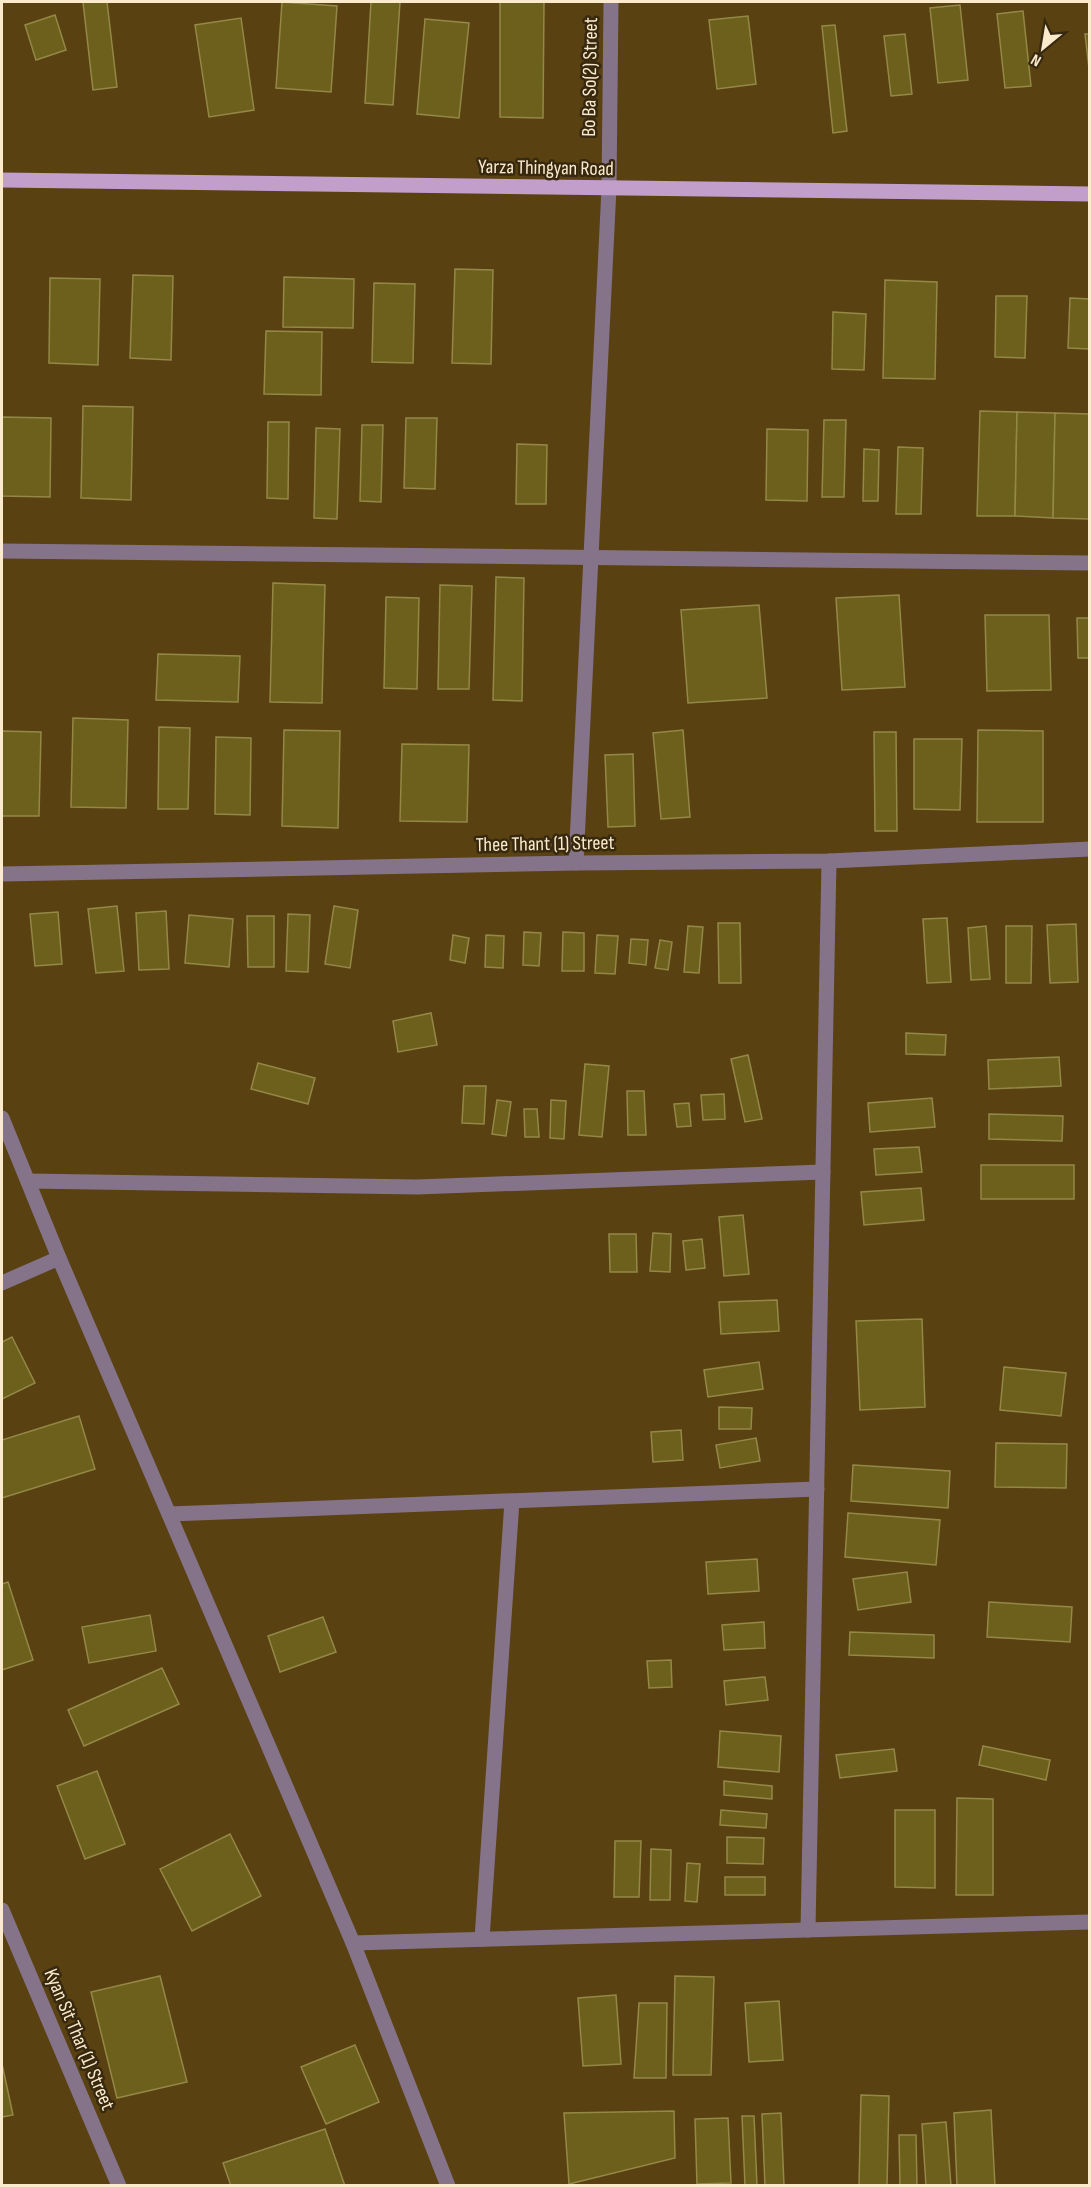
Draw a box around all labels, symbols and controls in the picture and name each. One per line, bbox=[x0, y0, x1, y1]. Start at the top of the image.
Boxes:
street label: Bo Ba So(2) Street bbox=[577, 17, 603, 137]
north arrow bbox=[1013, 18, 1073, 78]
text: N bbox=[1028, 49, 1045, 70]
street label: Yarza Thingyan Road bbox=[478, 155, 614, 181]
street label: Thee Thant (1) Street bbox=[475, 831, 615, 857]
street label: Kyan Sit Thar (1) Street bbox=[39, 1965, 120, 2114]

